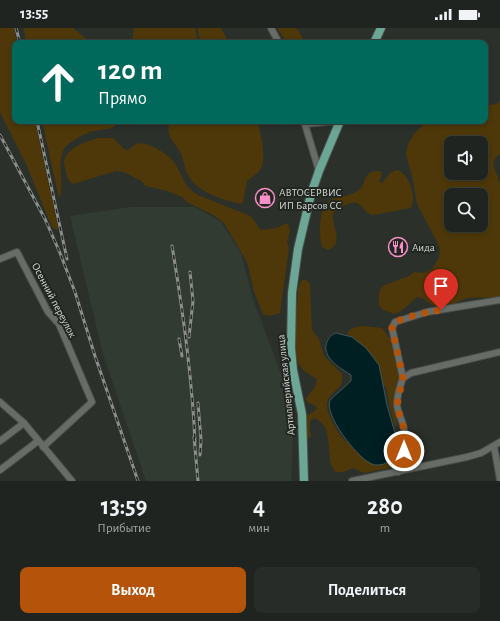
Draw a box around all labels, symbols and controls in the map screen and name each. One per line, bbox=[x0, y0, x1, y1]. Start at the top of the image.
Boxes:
text: 13:55 bbox=[20, 6, 48, 21]
icon: ahead bbox=[32, 56, 84, 108]
text: 120 m bbox=[98, 57, 163, 85]
text: Прямо bbox=[98, 90, 147, 108]
map controls bbox=[444, 136, 488, 232]
button: sound bbox=[444, 136, 488, 180]
shop icon: АВТОСЕРВИС ИП Барсов СС bbox=[254, 187, 276, 209]
place label: АВТОСЕРВИС ИП Барсов СС bbox=[279, 187, 342, 211]
button: search bbox=[444, 188, 488, 232]
restaurant icon: Аида bbox=[387, 236, 409, 258]
place label: Аида bbox=[412, 242, 435, 253]
street label: Осенний переулок bbox=[30, 261, 78, 339]
pin bbox=[424, 269, 458, 310]
icon: arrive bbox=[430, 275, 452, 297]
street label: Артиллерийская улица bbox=[275, 334, 297, 436]
position arrow bbox=[383, 430, 425, 472]
text: 13:59 bbox=[101, 495, 147, 519]
text: 4 bbox=[253, 495, 265, 519]
text: 280 bbox=[367, 495, 403, 519]
text: Прибытие bbox=[97, 522, 151, 535]
text: мин bbox=[248, 522, 270, 535]
text: m bbox=[380, 522, 390, 535]
button: Выход bbox=[20, 567, 246, 613]
button: Поделиться bbox=[254, 567, 480, 613]

